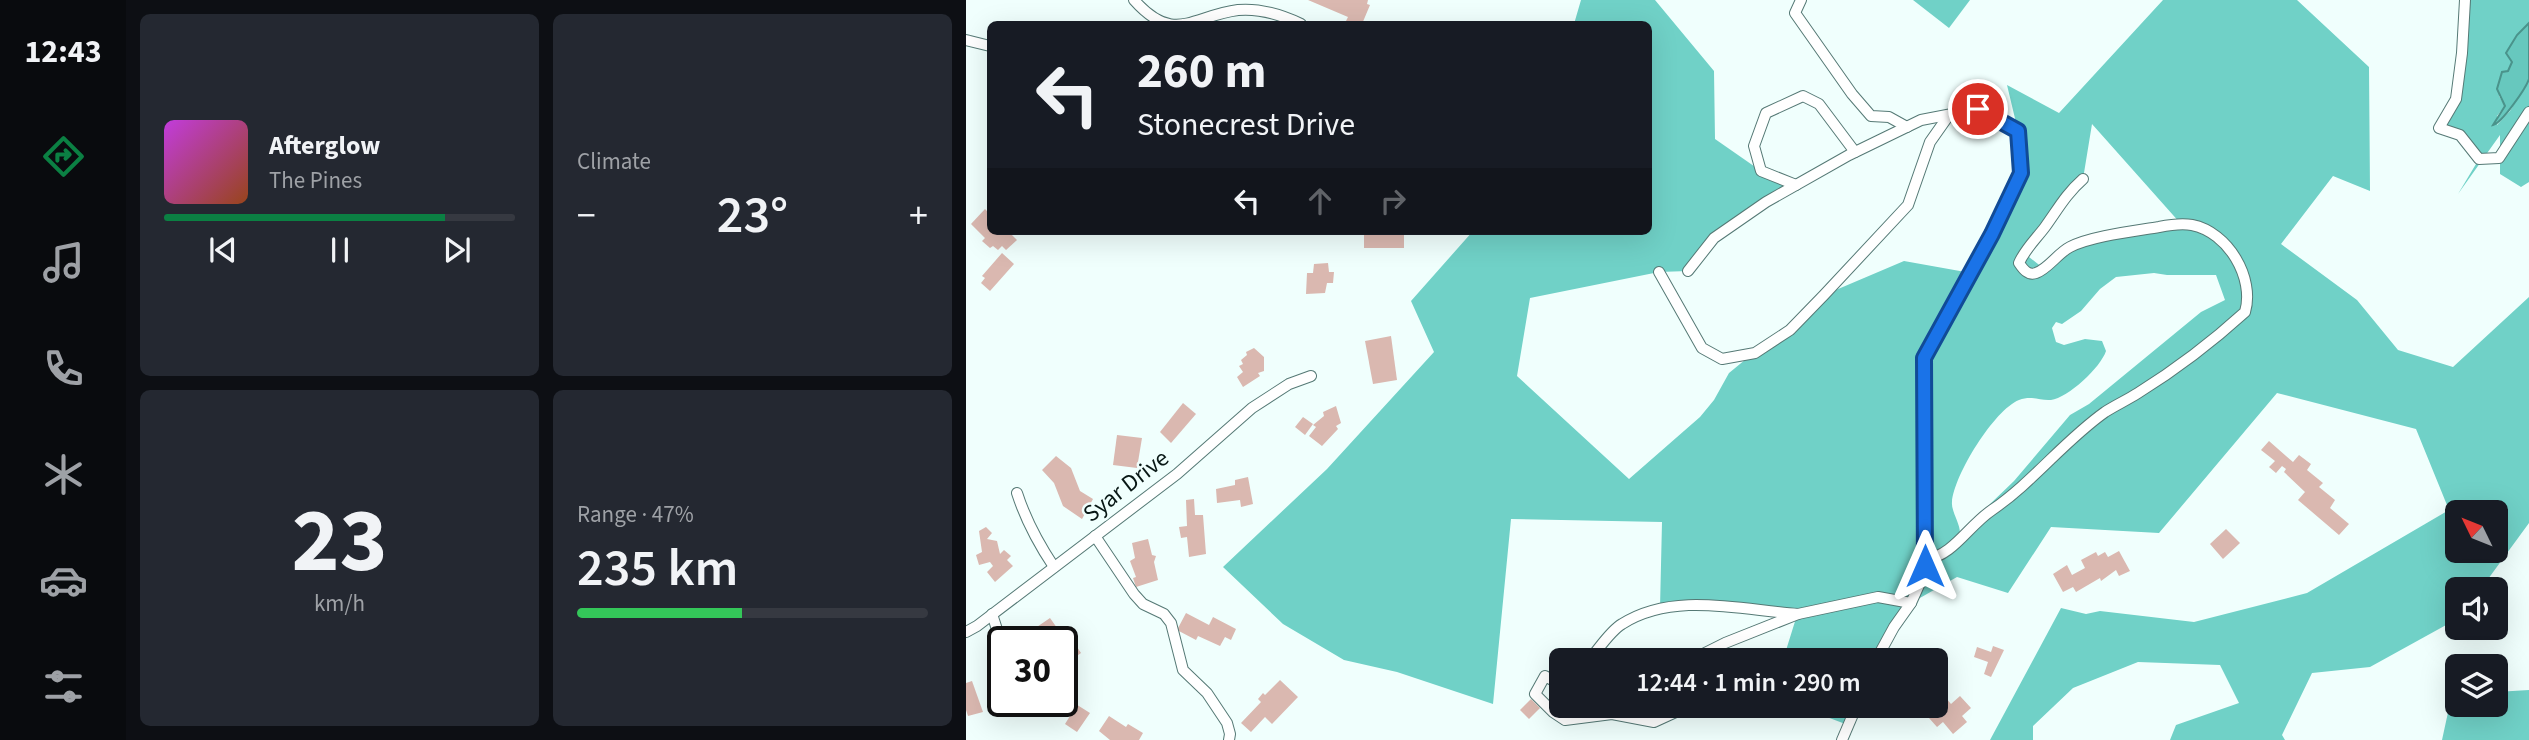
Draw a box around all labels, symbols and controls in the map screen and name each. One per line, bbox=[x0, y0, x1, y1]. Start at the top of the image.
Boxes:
text: 12:43 bbox=[24, 29, 102, 75]
text: 260 m bbox=[1137, 37, 1266, 107]
icon: left bbox=[1022, 49, 1113, 140]
pin bbox=[1948, 79, 2008, 139]
icon: arrive bbox=[1959, 90, 1997, 128]
text: Stonecrest Drive bbox=[1137, 102, 1355, 148]
text: Afterglow bbox=[269, 127, 380, 164]
icon: directions bbox=[39, 132, 88, 181]
text: Climate bbox=[577, 145, 651, 178]
text: The Pines bbox=[269, 164, 362, 197]
text: 23° bbox=[717, 179, 788, 253]
icon: left bbox=[1228, 182, 1266, 220]
icon: ahead bbox=[1301, 182, 1339, 220]
icon: right bbox=[1374, 182, 1412, 220]
text: − bbox=[577, 189, 596, 243]
text: + bbox=[909, 189, 928, 243]
icon: previous bbox=[204, 231, 242, 269]
icon: pause bbox=[321, 231, 359, 269]
icon: next bbox=[438, 231, 476, 269]
icon: music bbox=[39, 238, 88, 287]
icon: phone bbox=[39, 344, 88, 393]
street label: Syar Drive bbox=[1076, 441, 1176, 531]
icon: climate bbox=[39, 450, 88, 499]
text: 23 bbox=[291, 477, 388, 606]
text: Range · 47% bbox=[577, 498, 694, 531]
north arrow bbox=[2445, 500, 2508, 564]
map controls bbox=[2445, 500, 2508, 717]
position arrow bbox=[1888, 529, 1962, 603]
text: 235 km bbox=[577, 532, 738, 606]
icon: car bbox=[39, 556, 88, 605]
button: sound bbox=[2445, 577, 2508, 640]
text: km/h bbox=[314, 587, 365, 620]
speed limit sign: 30 bbox=[987, 626, 1078, 717]
button: layers bbox=[2445, 654, 2508, 717]
icon: filters bbox=[39, 662, 88, 711]
text: 12:44 · 1 min · 290 m bbox=[1636, 664, 1861, 701]

